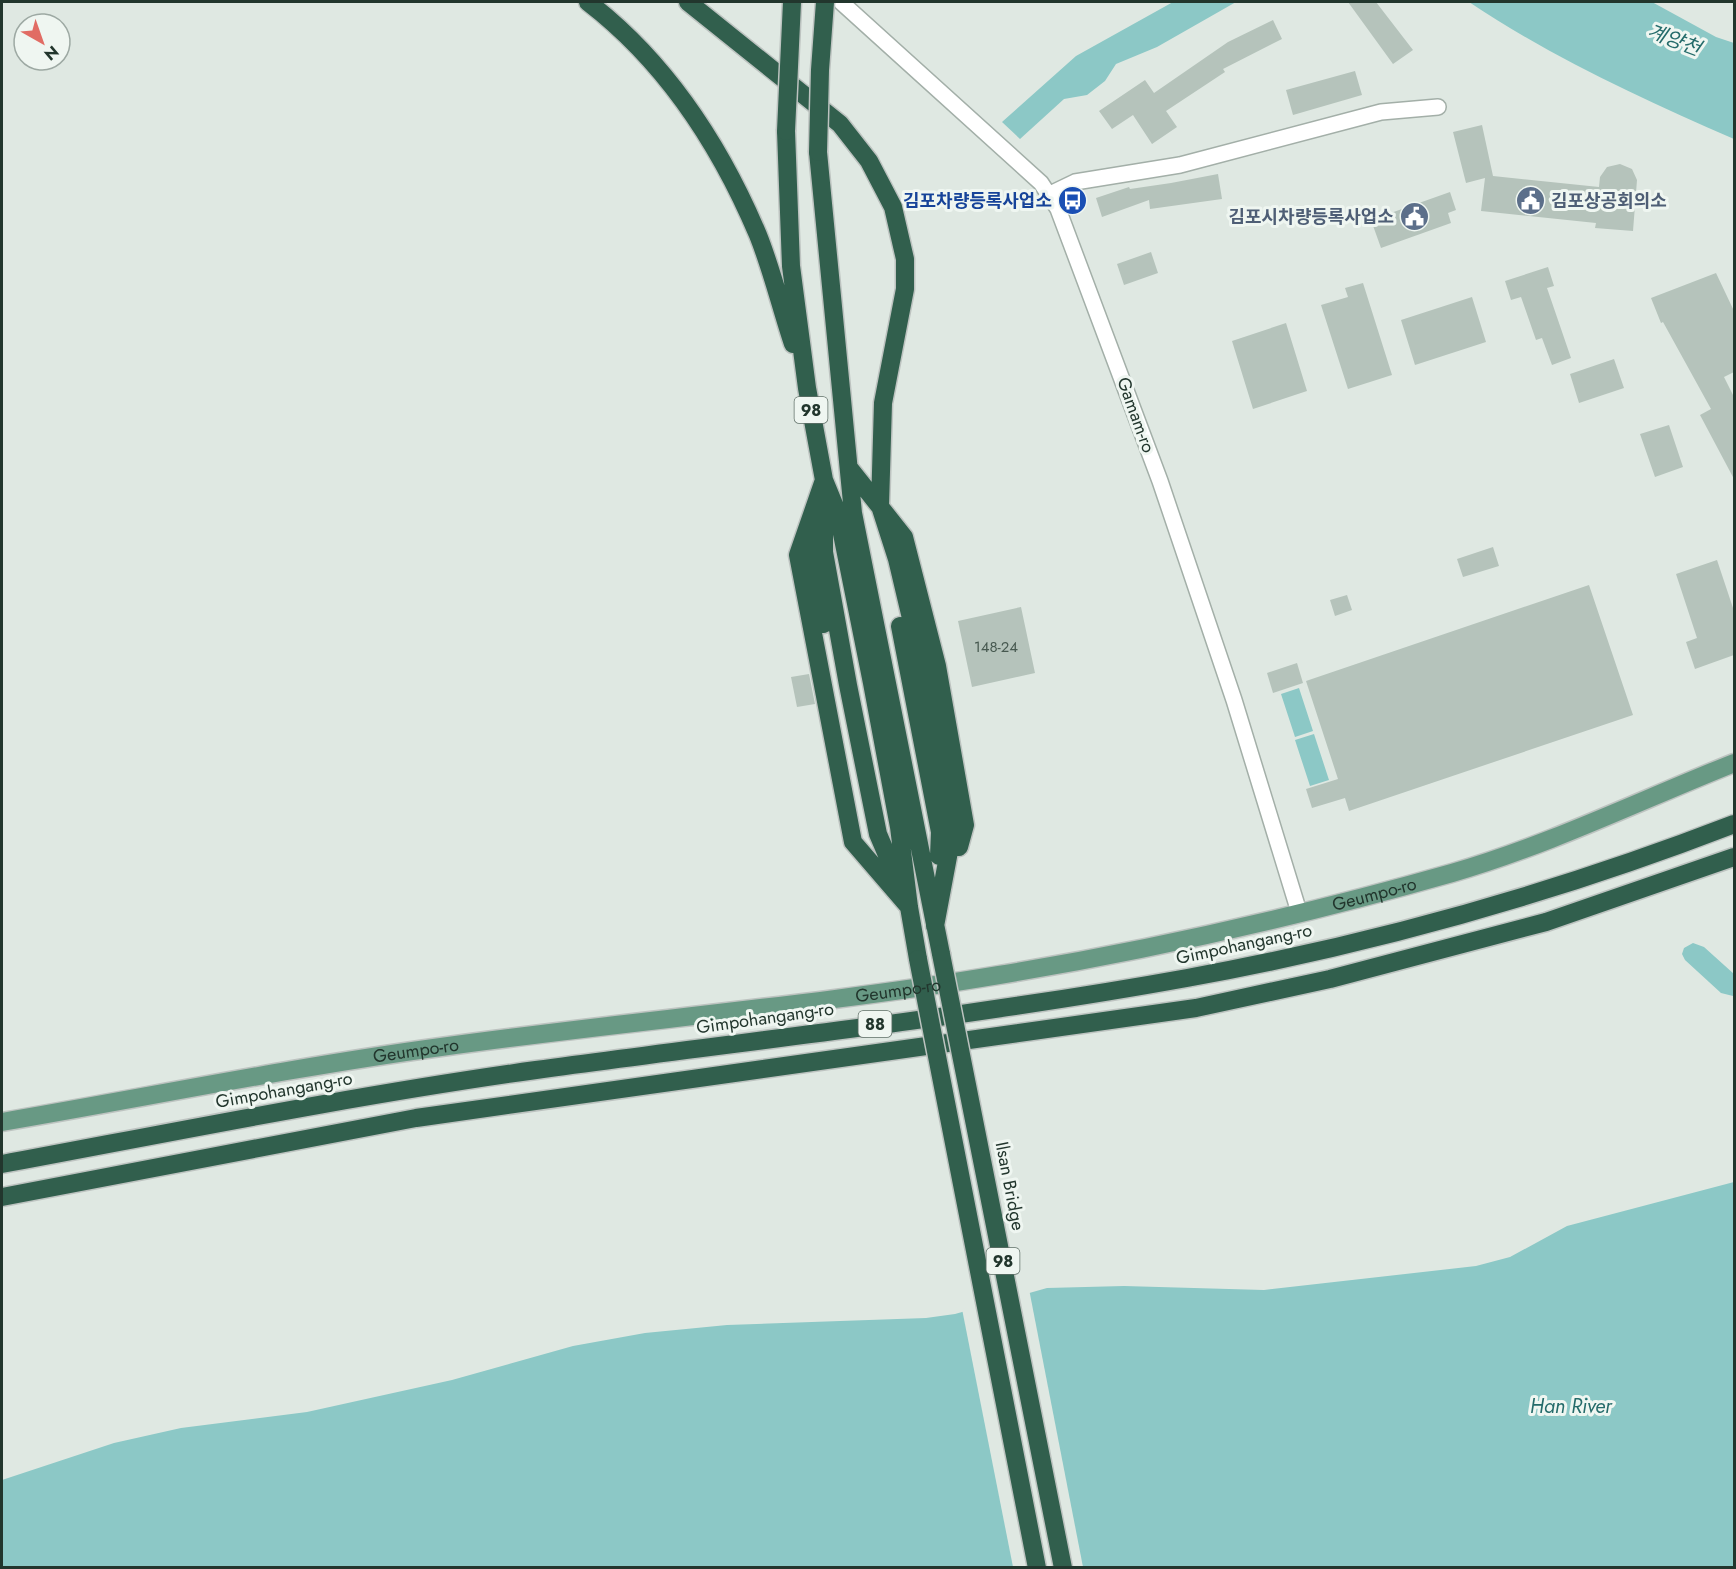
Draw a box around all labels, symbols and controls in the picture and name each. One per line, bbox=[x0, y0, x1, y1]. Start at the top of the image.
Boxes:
north arrow bbox=[12, 12, 72, 72]
water label: 계양천 bbox=[1643, 17, 1707, 64]
text: N bbox=[39, 40, 64, 66]
bus stop icon: 김포차량등록사업소 bbox=[1057, 185, 1089, 217]
public building icon: 김포상공회의소 bbox=[1514, 185, 1546, 217]
place label: 김포차량등록사업소 bbox=[903, 188, 1052, 214]
place label: 김포상공회의소 bbox=[1551, 188, 1667, 214]
public building icon: 김포시차량등록사업소 bbox=[1399, 201, 1431, 233]
place label: 김포시차량등록사업소 bbox=[1228, 204, 1394, 230]
street label: Gamam-ro bbox=[1110, 374, 1162, 457]
road number: 98 bbox=[794, 397, 828, 423]
house number: 148-24 bbox=[974, 636, 1018, 658]
street label: Geumpo-ro bbox=[1329, 870, 1420, 918]
street label: Gimpohangang-ro bbox=[1174, 917, 1315, 971]
street label: Geumpo-ro bbox=[854, 971, 943, 1009]
street label: Gimpohangang-ro bbox=[695, 995, 836, 1041]
road number: 88 bbox=[858, 1011, 892, 1037]
street label: Geumpo-ro bbox=[371, 1032, 461, 1070]
street label: Gimpohangang-ro bbox=[214, 1065, 355, 1115]
street label: Ilsan Bridge bbox=[989, 1139, 1031, 1233]
road number: 98 bbox=[986, 1248, 1020, 1274]
water label: Han River bbox=[1530, 1392, 1613, 1421]

